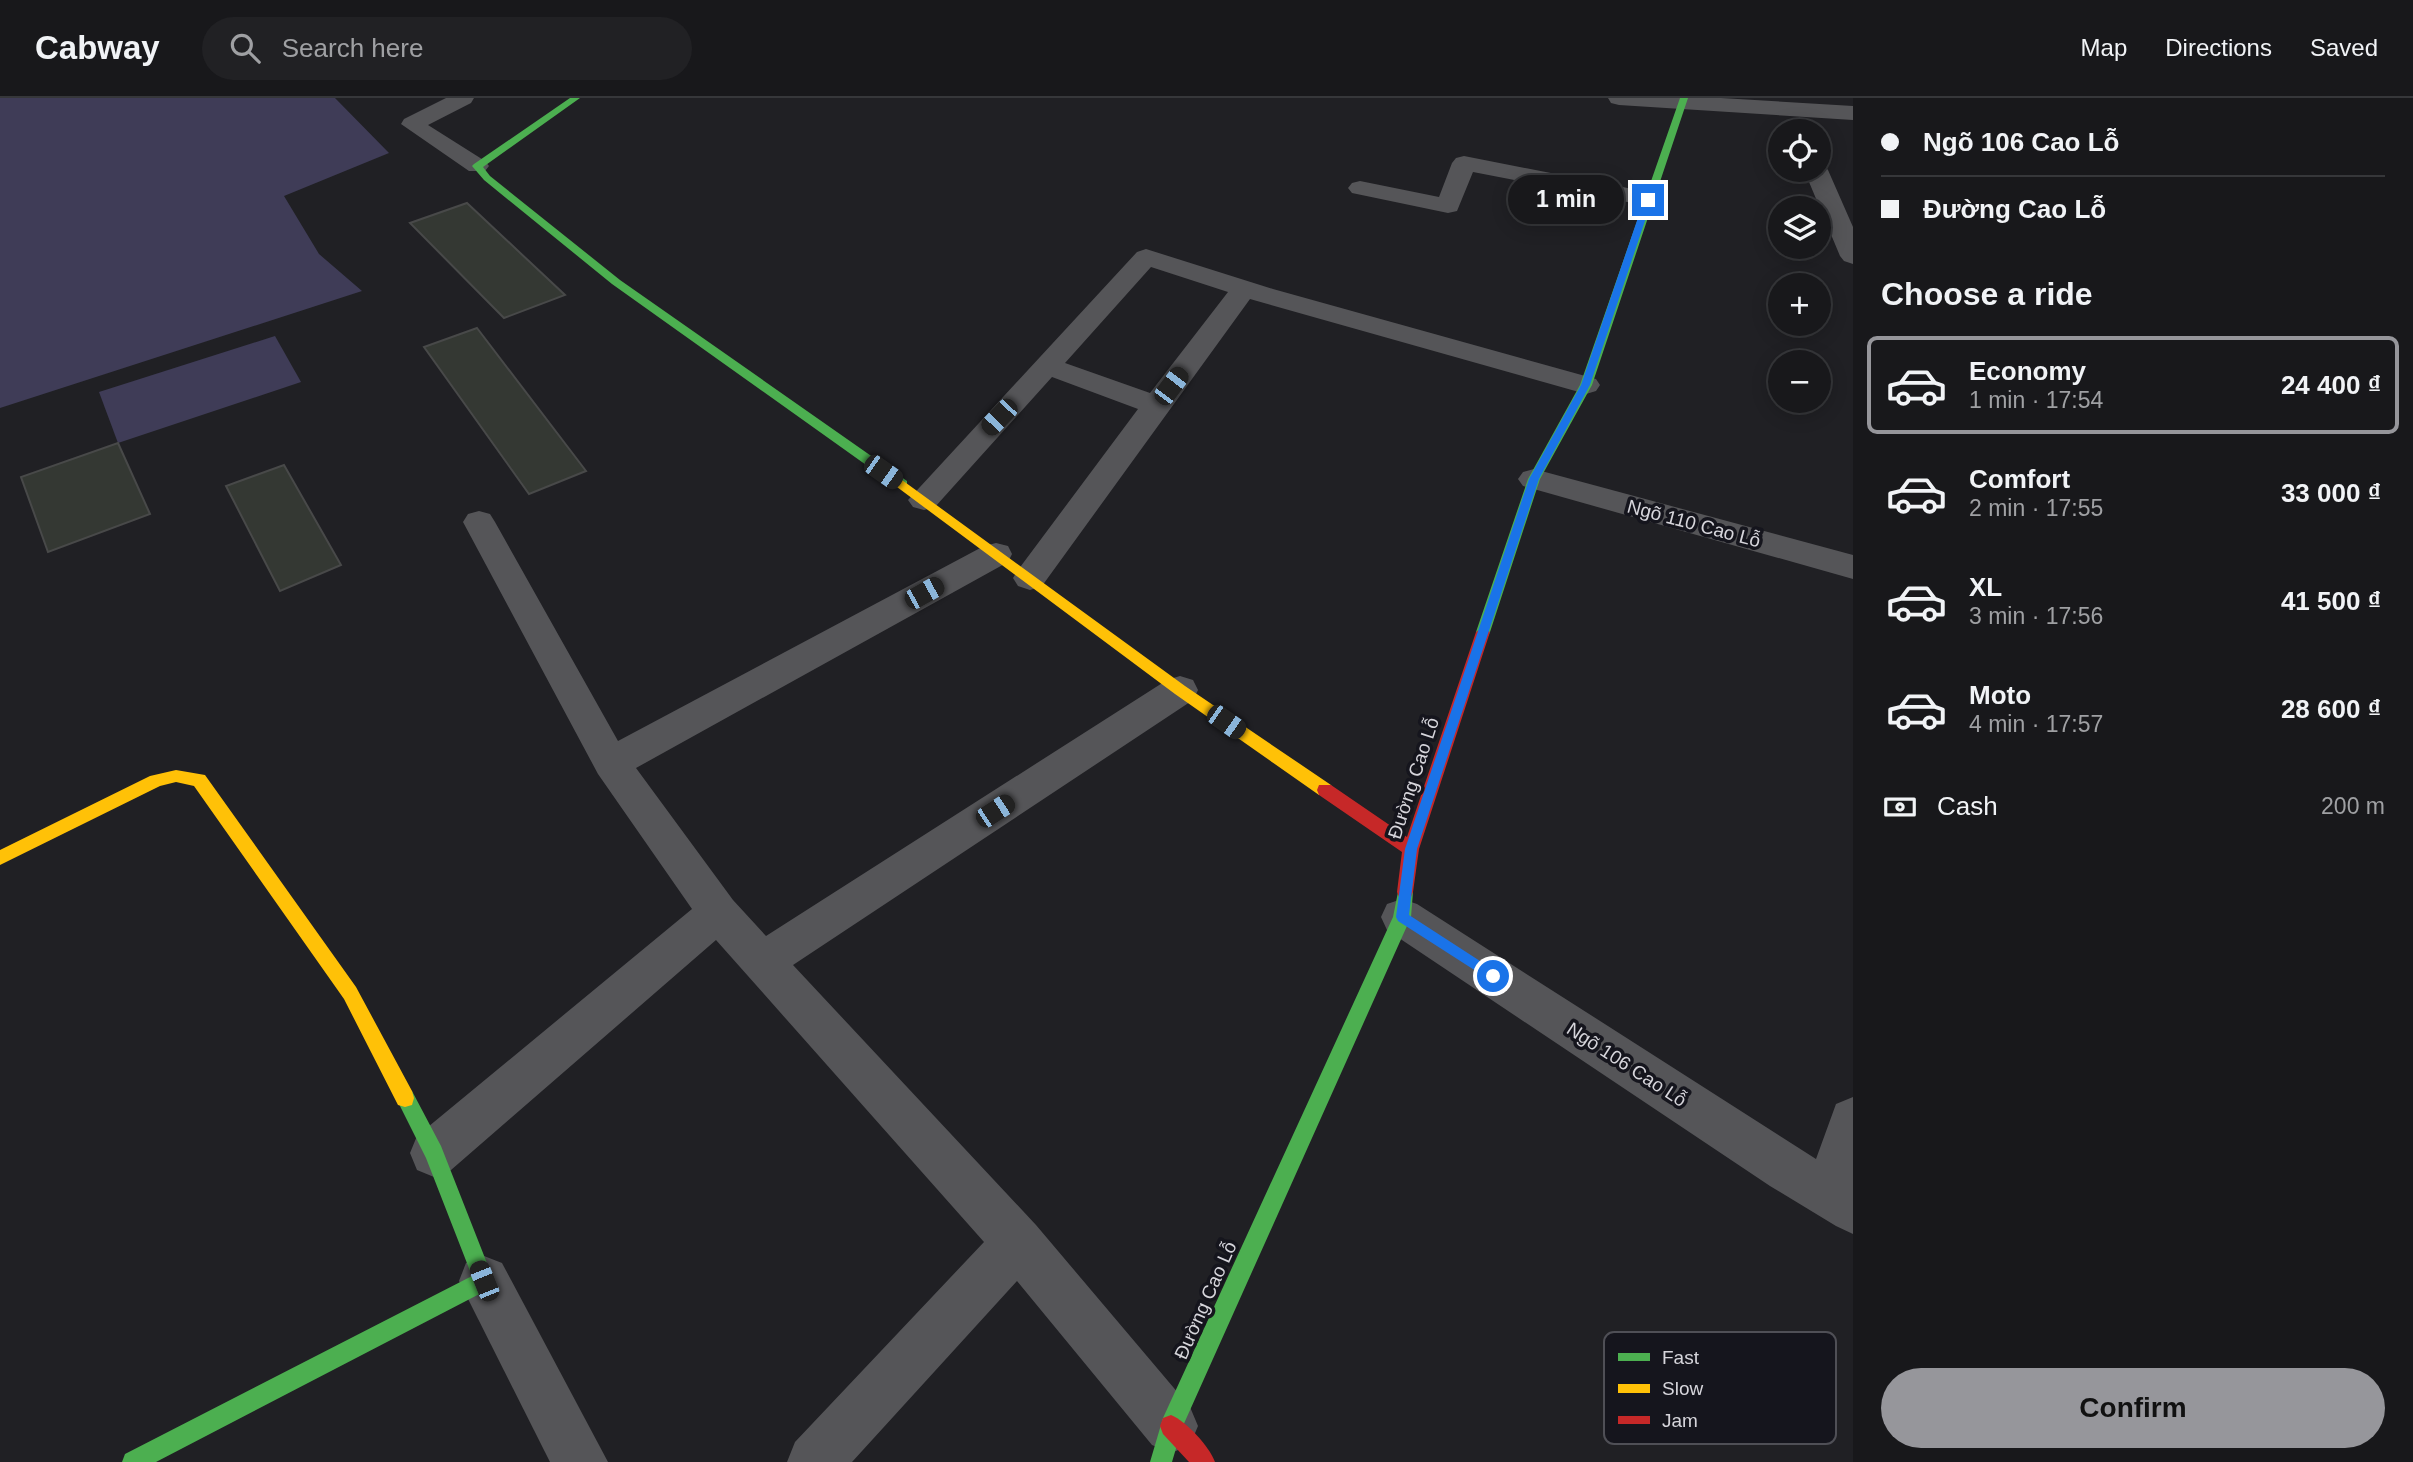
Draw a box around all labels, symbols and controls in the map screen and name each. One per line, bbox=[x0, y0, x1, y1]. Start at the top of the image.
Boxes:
search box bbox=[202, 17, 692, 80]
text: Cabway bbox=[35, 29, 160, 66]
icon: search bbox=[226, 29, 264, 67]
text: Search here bbox=[282, 33, 423, 63]
text: Map bbox=[2081, 34, 2127, 61]
text: Directions bbox=[2165, 34, 2272, 61]
text: Saved bbox=[2310, 34, 2378, 61]
map controls bbox=[1768, 119, 1831, 413]
button: locate bbox=[1768, 119, 1831, 182]
text: Ngõ 106 Cao Lỗ bbox=[1923, 127, 2119, 157]
callout: 1 min bbox=[1508, 176, 1624, 224]
route end bbox=[1632, 184, 1664, 216]
text: 1 min bbox=[1536, 186, 1596, 212]
text: Đường Cao Lỗ bbox=[1923, 194, 2106, 224]
button: layers bbox=[1768, 196, 1831, 259]
button: + bbox=[1768, 273, 1831, 336]
text: Choose a ride bbox=[1881, 276, 2093, 312]
button: − bbox=[1768, 350, 1831, 413]
icon: car bbox=[1885, 354, 1948, 417]
text: Economy bbox=[1969, 356, 2086, 386]
car bbox=[1150, 363, 1193, 409]
text: 24 400 ₫ bbox=[2281, 370, 2381, 400]
text: 1 min · 17:54 bbox=[1969, 387, 2103, 413]
car bbox=[977, 395, 1022, 439]
car bbox=[860, 451, 907, 493]
icon: car bbox=[1885, 462, 1948, 525]
text: Comfort bbox=[1969, 464, 2070, 494]
text: 33 000 ₫ bbox=[2281, 478, 2381, 508]
text: 2 min · 17:55 bbox=[1969, 495, 2103, 521]
street label: Ngõ 110 Cao Lỗ bbox=[1625, 496, 1763, 551]
icon: car bbox=[1885, 570, 1948, 633]
text: XL bbox=[1969, 572, 2002, 602]
car bbox=[901, 574, 948, 612]
text: 41 500 ₫ bbox=[2281, 586, 2381, 616]
text: 3 min · 17:56 bbox=[1969, 603, 2103, 629]
icon: car bbox=[1885, 678, 1948, 741]
text: Moto bbox=[1969, 680, 2031, 710]
text: 28 600 ₫ bbox=[2281, 694, 2381, 724]
car bbox=[1203, 701, 1250, 743]
text: 4 min · 17:57 bbox=[1969, 711, 2103, 737]
street label: Đường Cao Lỗ bbox=[1384, 715, 1443, 842]
icon: cash bbox=[1881, 788, 1919, 826]
car bbox=[972, 791, 1019, 831]
text: Cash bbox=[1937, 791, 1998, 821]
text: 200 m bbox=[2321, 793, 2385, 819]
route start bbox=[1477, 960, 1509, 992]
street label: Ngõ 106 Cao Lỗ bbox=[1563, 1018, 1690, 1111]
street label: Đường Cao Lỗ bbox=[1170, 1238, 1241, 1362]
car bbox=[467, 1258, 502, 1304]
legend bbox=[1604, 1332, 1836, 1444]
text: Fast bbox=[1662, 1347, 1700, 1368]
button: Confirm bbox=[1881, 1368, 2385, 1448]
text: Slow bbox=[1662, 1378, 1703, 1399]
text: Jam bbox=[1662, 1410, 1698, 1431]

